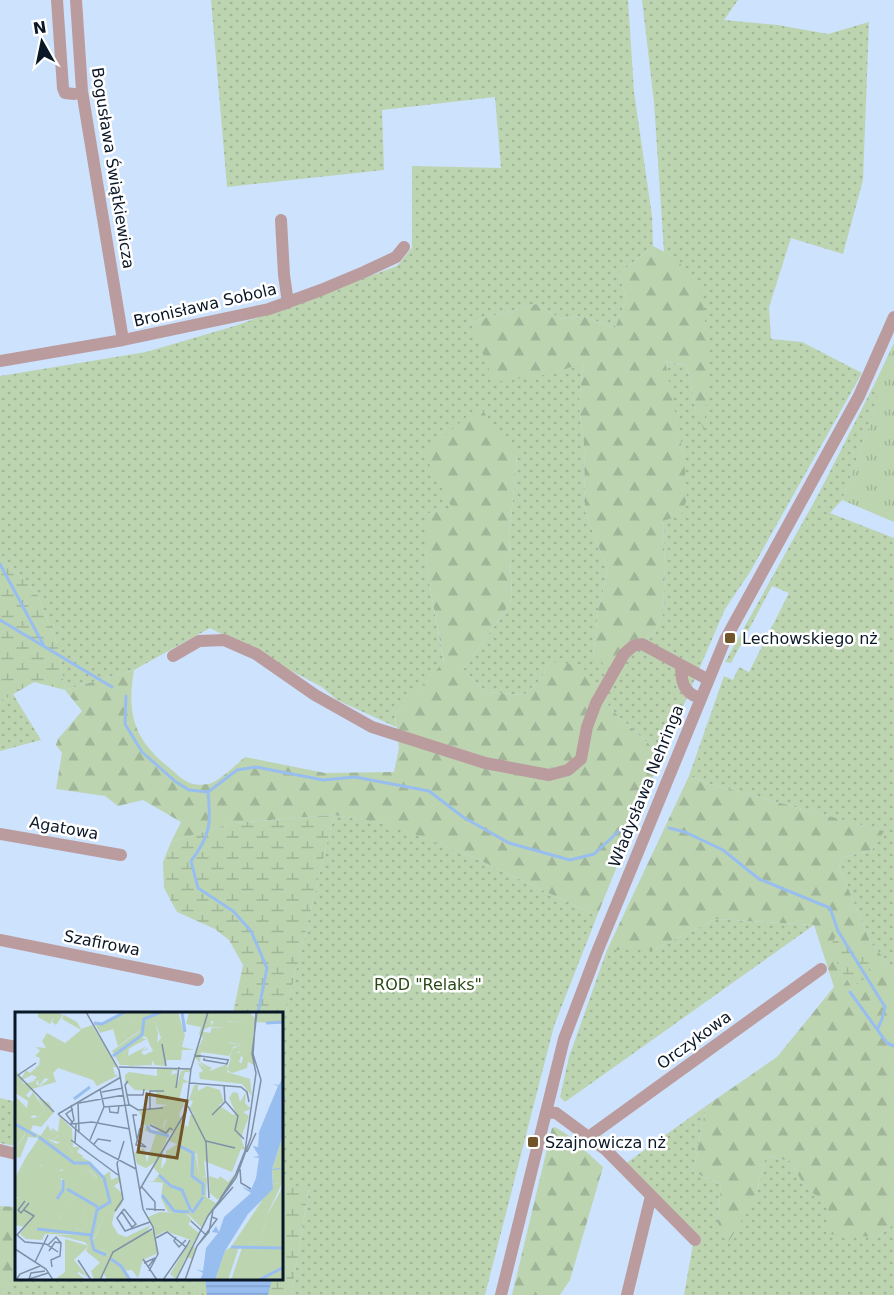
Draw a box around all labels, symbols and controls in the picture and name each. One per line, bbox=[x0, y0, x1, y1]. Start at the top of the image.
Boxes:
north arrow bbox=[12, 12, 72, 72]
text: N bbox=[32, 17, 48, 38]
street label: Bogusława Świątkiewicza bbox=[88, 66, 138, 270]
street label: Bronisława Sobola bbox=[132, 279, 278, 331]
place label: Lechowskiego nż bbox=[742, 629, 878, 648]
marker: Lechowskiego nż bbox=[723, 631, 737, 645]
street label: Władysława Nehringa bbox=[605, 702, 687, 870]
street label: Agatowa bbox=[28, 813, 100, 843]
street label: Szafirowa bbox=[62, 926, 142, 960]
park label: ROD "Relaks" bbox=[374, 975, 482, 994]
street label: Orczykowa bbox=[653, 1007, 735, 1073]
inset map bbox=[15, 1012, 284, 1280]
place label: Szajnowicza nż bbox=[545, 1133, 666, 1152]
marker: Szajnowicza nż bbox=[526, 1135, 540, 1149]

